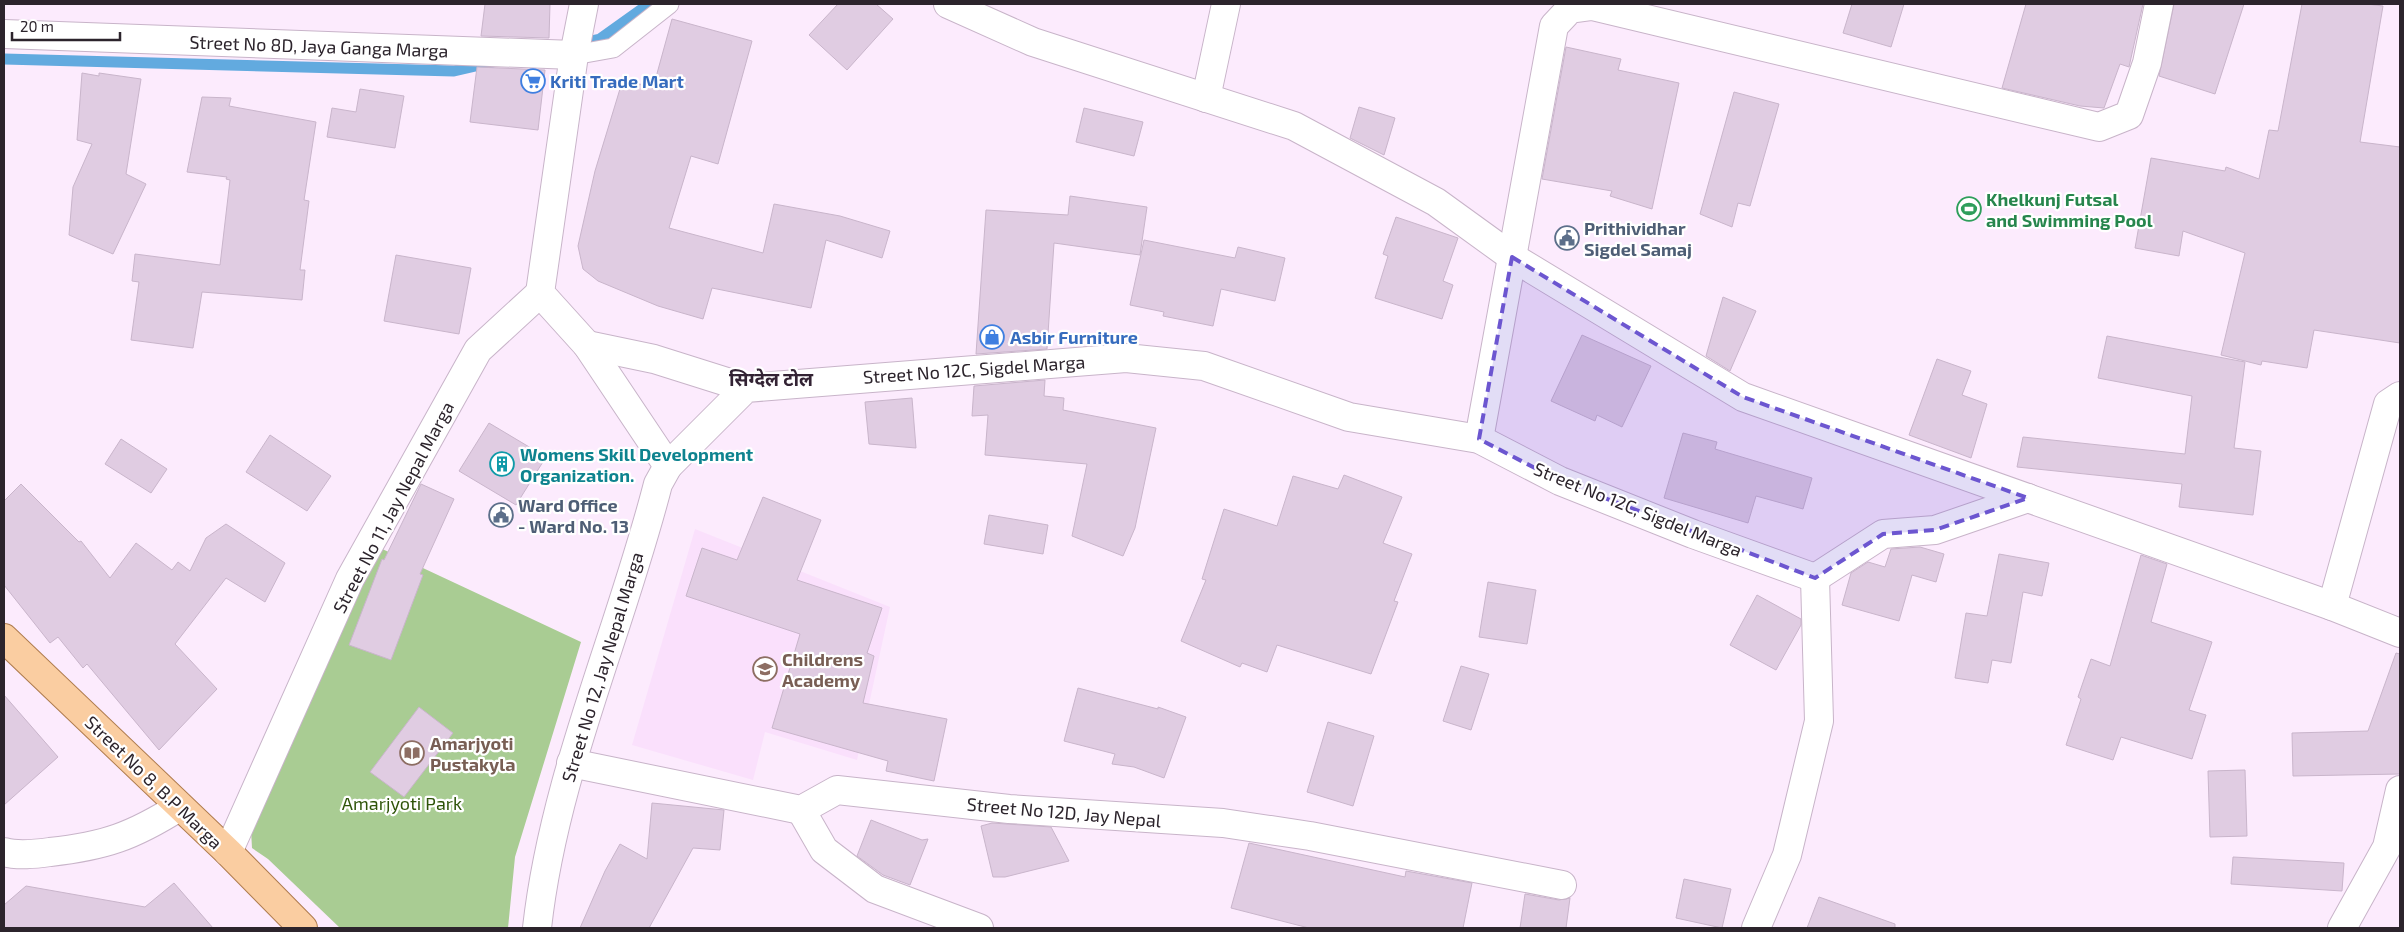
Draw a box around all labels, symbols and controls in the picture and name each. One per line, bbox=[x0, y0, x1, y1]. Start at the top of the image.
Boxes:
scale bar bbox=[12, 10, 120, 42]
text: 20 m bbox=[20, 17, 54, 35]
street label: Street No 8D, Jaya Ganga Marga bbox=[189, 30, 449, 62]
supermarket icon: Kriti Trade Mart bbox=[520, 68, 546, 94]
place label: Kriti Trade Mart bbox=[550, 70, 684, 92]
place label: Khelkunj Futsal and Swimming Pool bbox=[1986, 188, 2153, 231]
sports icon: Khelkunj Futsal and Swimming Pool bbox=[1956, 196, 1982, 222]
place label: Prithividhar Sigdel Samaj bbox=[1584, 217, 1692, 260]
public building icon: Prithividhar Sigdel Samaj bbox=[1554, 225, 1580, 251]
shop icon: Asbir Furniture bbox=[979, 324, 1005, 350]
place label: Asbir Furniture bbox=[1010, 326, 1138, 348]
street label: Street No 12C, Sigdel Marga bbox=[862, 350, 1086, 388]
district label: सिग्देल टोल bbox=[729, 367, 814, 390]
street label: Street No 11, Jay Nepal Marga bbox=[328, 397, 458, 617]
place label: Womens Skill Development Organization. bbox=[520, 443, 754, 486]
building icon: Womens Skill Development Organization. bbox=[489, 451, 515, 477]
street label: Street No 12C, Sigdel Marga bbox=[1531, 457, 1745, 561]
place label: Ward Office - Ward No. 13 bbox=[518, 494, 629, 537]
public building icon: Ward Office - Ward No. 13 bbox=[488, 502, 514, 528]
street label: Street No 12, Jay Nepal Marga bbox=[556, 549, 648, 785]
place label: Childrens Academy bbox=[782, 648, 863, 691]
school or university icon: Childrens Academy bbox=[752, 656, 778, 682]
street label: Street No 8, B.P Marga bbox=[81, 711, 227, 853]
place label: Amarjyoti Pustakyla bbox=[430, 732, 515, 775]
library icon: Amarjyoti Pustakyla bbox=[399, 740, 425, 766]
park label: Amarjyoti Park bbox=[342, 792, 462, 814]
street label: Street No 12D, Jay Nepal bbox=[966, 793, 1163, 832]

